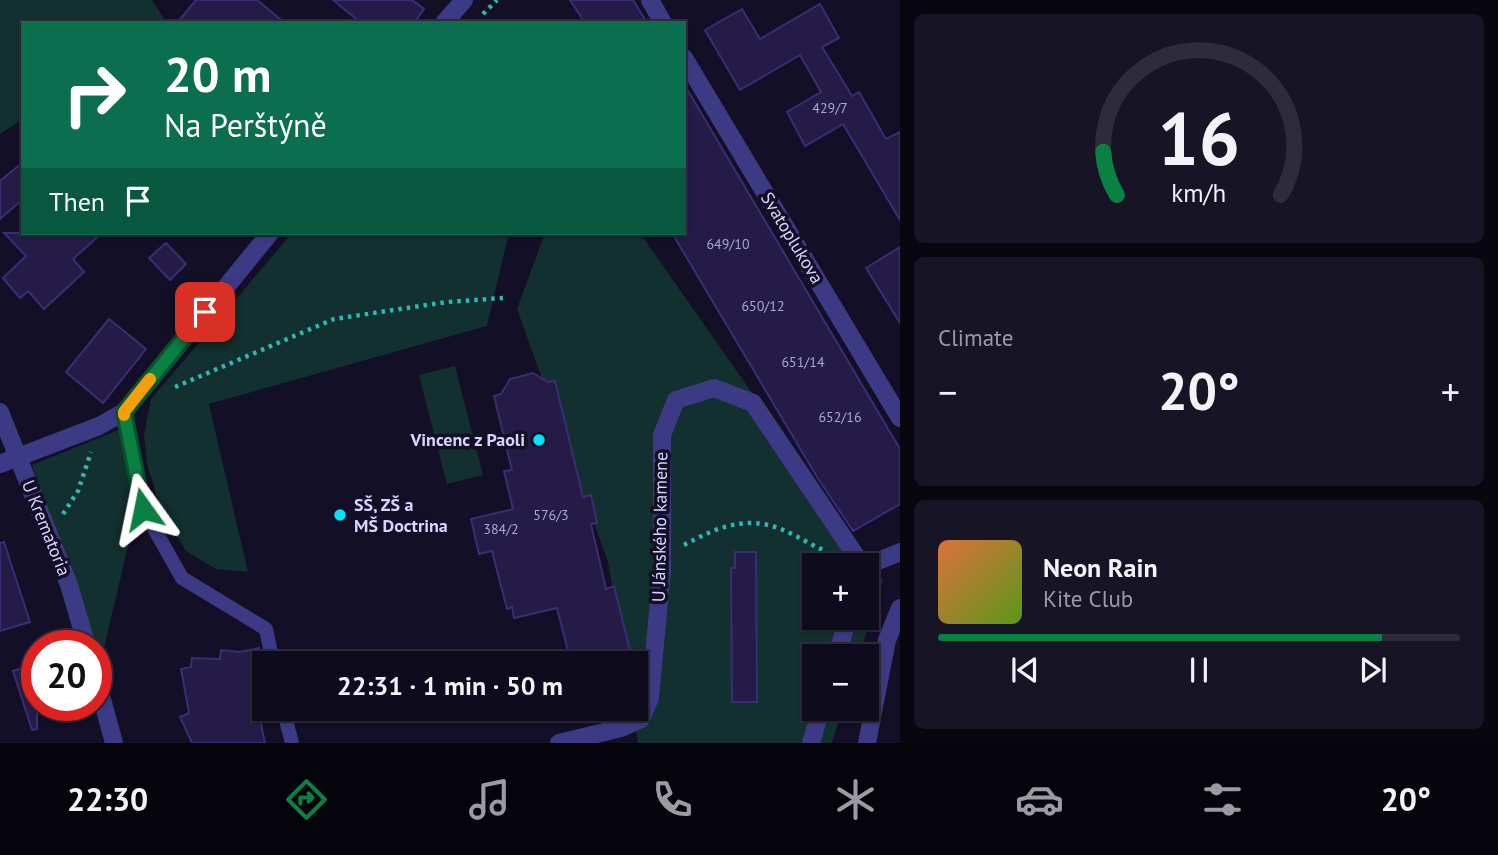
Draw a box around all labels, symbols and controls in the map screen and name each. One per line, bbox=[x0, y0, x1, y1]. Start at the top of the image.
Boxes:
text: 20 m bbox=[164, 42, 271, 106]
icon: right bbox=[49, 49, 140, 140]
text: 16 bbox=[1158, 91, 1240, 185]
house number: 429/7 bbox=[812, 99, 848, 117]
text: Na Perštýně bbox=[164, 104, 327, 146]
text: km/h bbox=[1172, 176, 1226, 208]
icon: arrive bbox=[119, 182, 157, 220]
text: Then bbox=[49, 185, 105, 218]
street label: Svatoplukova bbox=[756, 188, 829, 288]
house number: 649/10 bbox=[706, 235, 750, 253]
pin bbox=[175, 282, 235, 342]
icon: arrive bbox=[186, 293, 224, 331]
house number: 650/12 bbox=[741, 297, 785, 315]
text: Climate bbox=[938, 323, 1013, 352]
house number: 651/14 bbox=[781, 353, 825, 371]
text: 20° bbox=[1158, 357, 1240, 424]
text: − bbox=[938, 367, 957, 416]
text: + bbox=[1441, 367, 1460, 416]
house number: 652/16 bbox=[818, 408, 862, 426]
place label: Vincenc z Paoli bbox=[409, 428, 525, 451]
marker: Vincenc z Paoli bbox=[531, 432, 547, 448]
street label: U Jánského kamene bbox=[647, 452, 672, 602]
position arrow bbox=[106, 472, 180, 546]
street label: U Krematoria bbox=[17, 477, 76, 579]
place label: SŠ, ZŠ a MŠ Doctrina bbox=[354, 493, 448, 537]
house number: 576/3 bbox=[533, 506, 569, 524]
marker: SŠ, ZŠ a MŠ Doctrina bbox=[332, 507, 348, 523]
house number: 384/2 bbox=[483, 520, 519, 538]
text: Neon Rain bbox=[1043, 551, 1158, 584]
map controls bbox=[802, 553, 879, 721]
button: + bbox=[802, 553, 879, 630]
text: Kite Club bbox=[1043, 584, 1133, 613]
speed limit sign: 20 bbox=[21, 630, 112, 721]
button: − bbox=[802, 644, 879, 721]
icon: previous bbox=[1006, 651, 1044, 689]
icon: pause bbox=[1180, 651, 1218, 689]
icon: next bbox=[1354, 651, 1392, 689]
text: 22:31 · 1 min · 50 m bbox=[337, 669, 563, 702]
icon: directions bbox=[282, 775, 331, 824]
icon: music bbox=[465, 775, 514, 824]
icon: phone bbox=[648, 775, 697, 824]
icon: climate bbox=[831, 775, 880, 824]
icon: car bbox=[1015, 775, 1064, 824]
icon: filters bbox=[1198, 775, 1247, 824]
text: 22:30 bbox=[67, 778, 148, 820]
text: 20° bbox=[1381, 778, 1431, 820]

